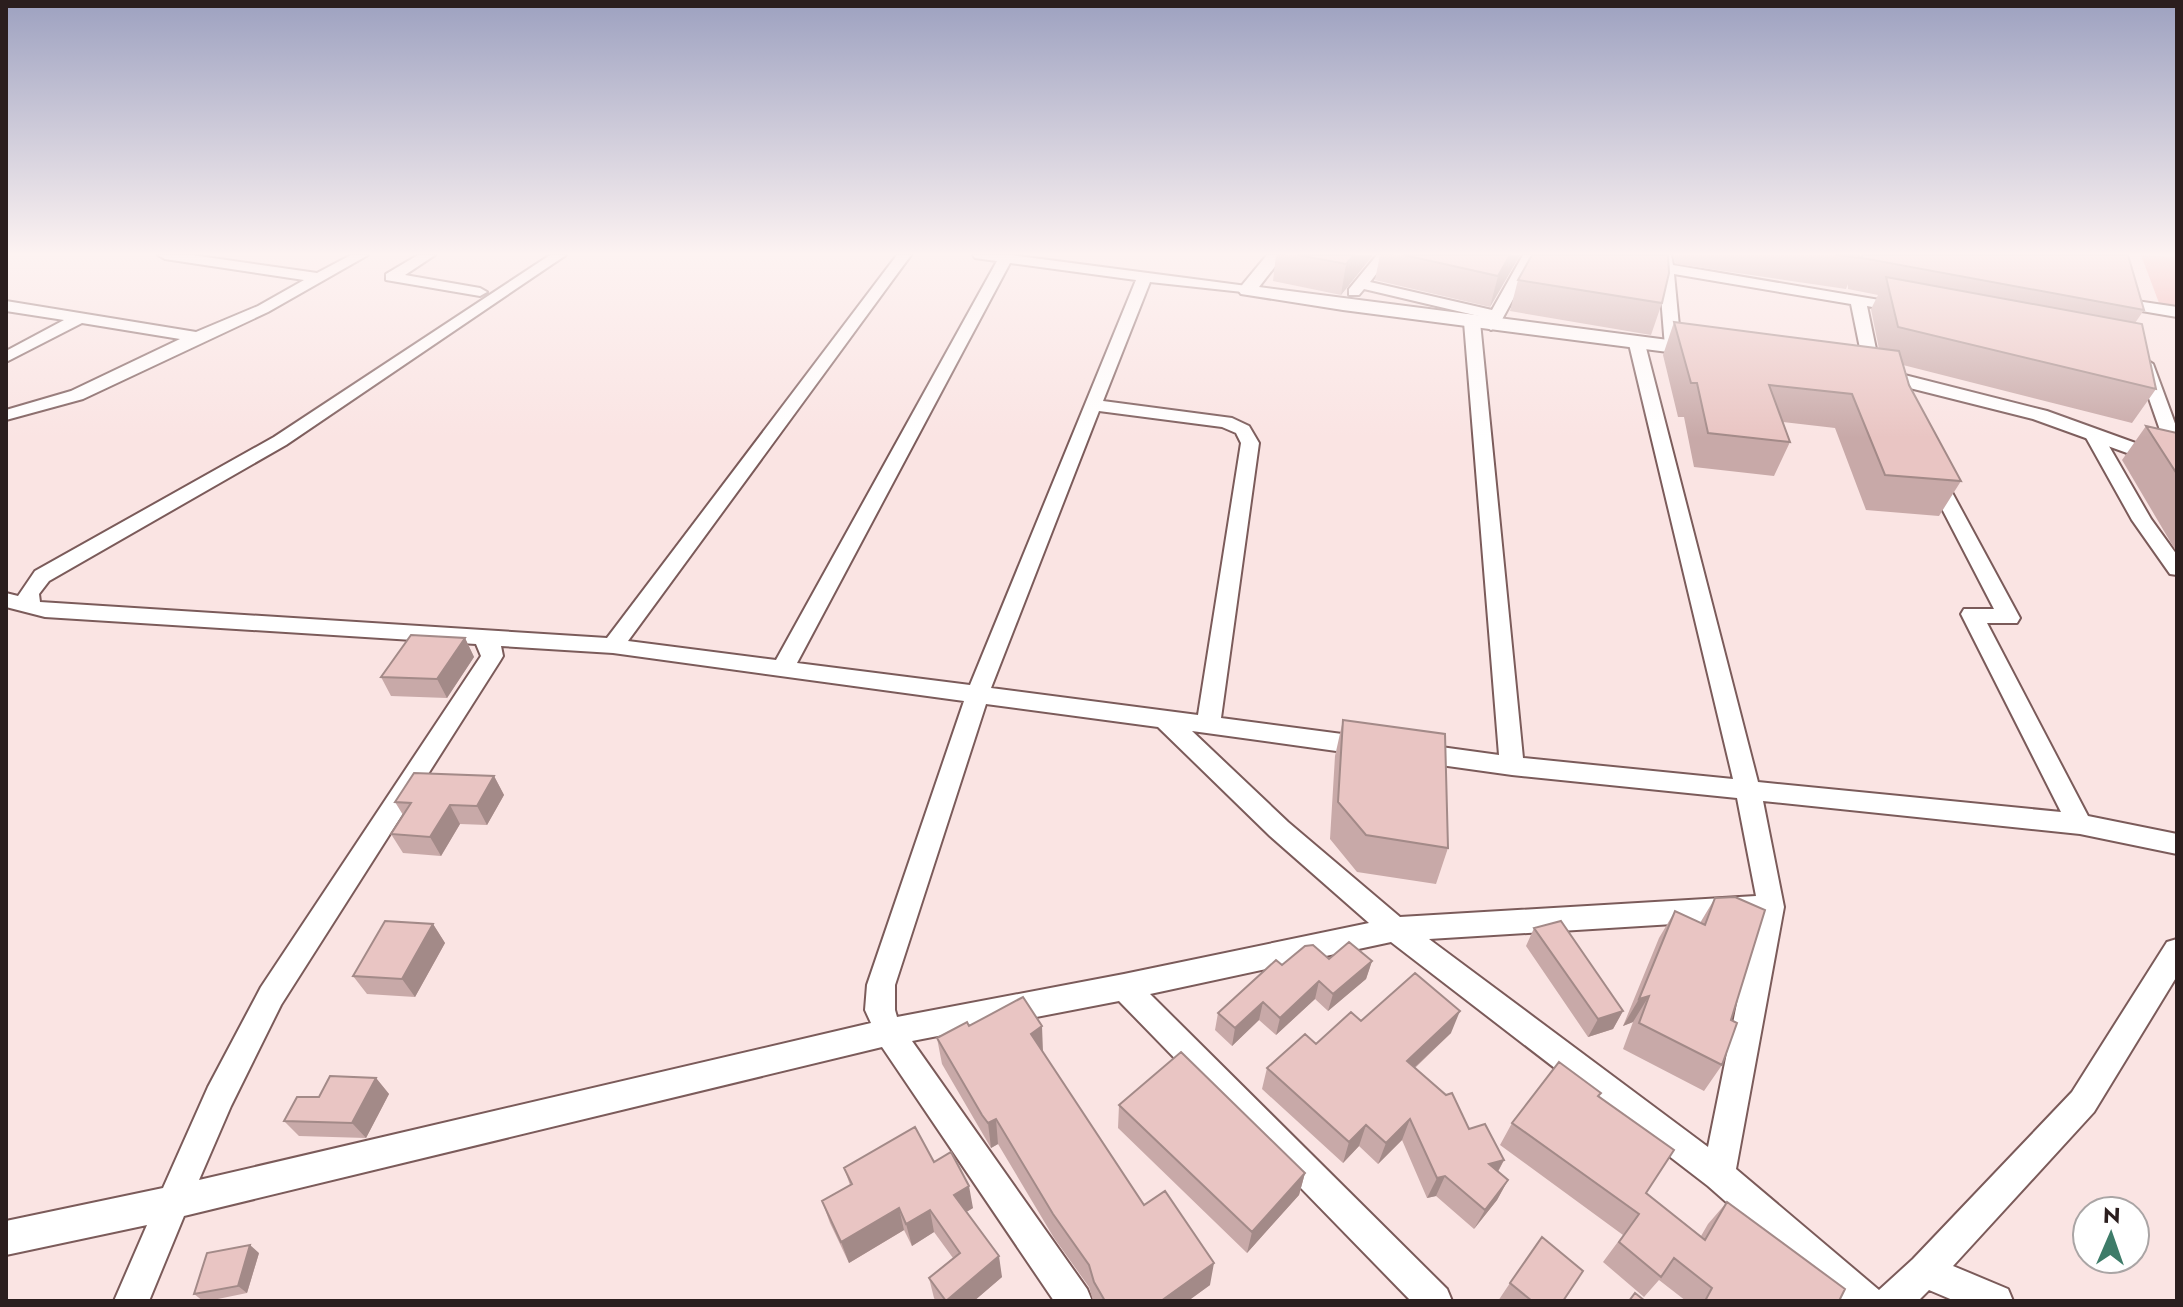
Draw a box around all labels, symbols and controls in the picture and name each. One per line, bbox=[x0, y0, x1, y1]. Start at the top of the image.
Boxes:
north arrow bbox=[2071, 1195, 2151, 1275]
text: N bbox=[2102, 1199, 2121, 1231]

